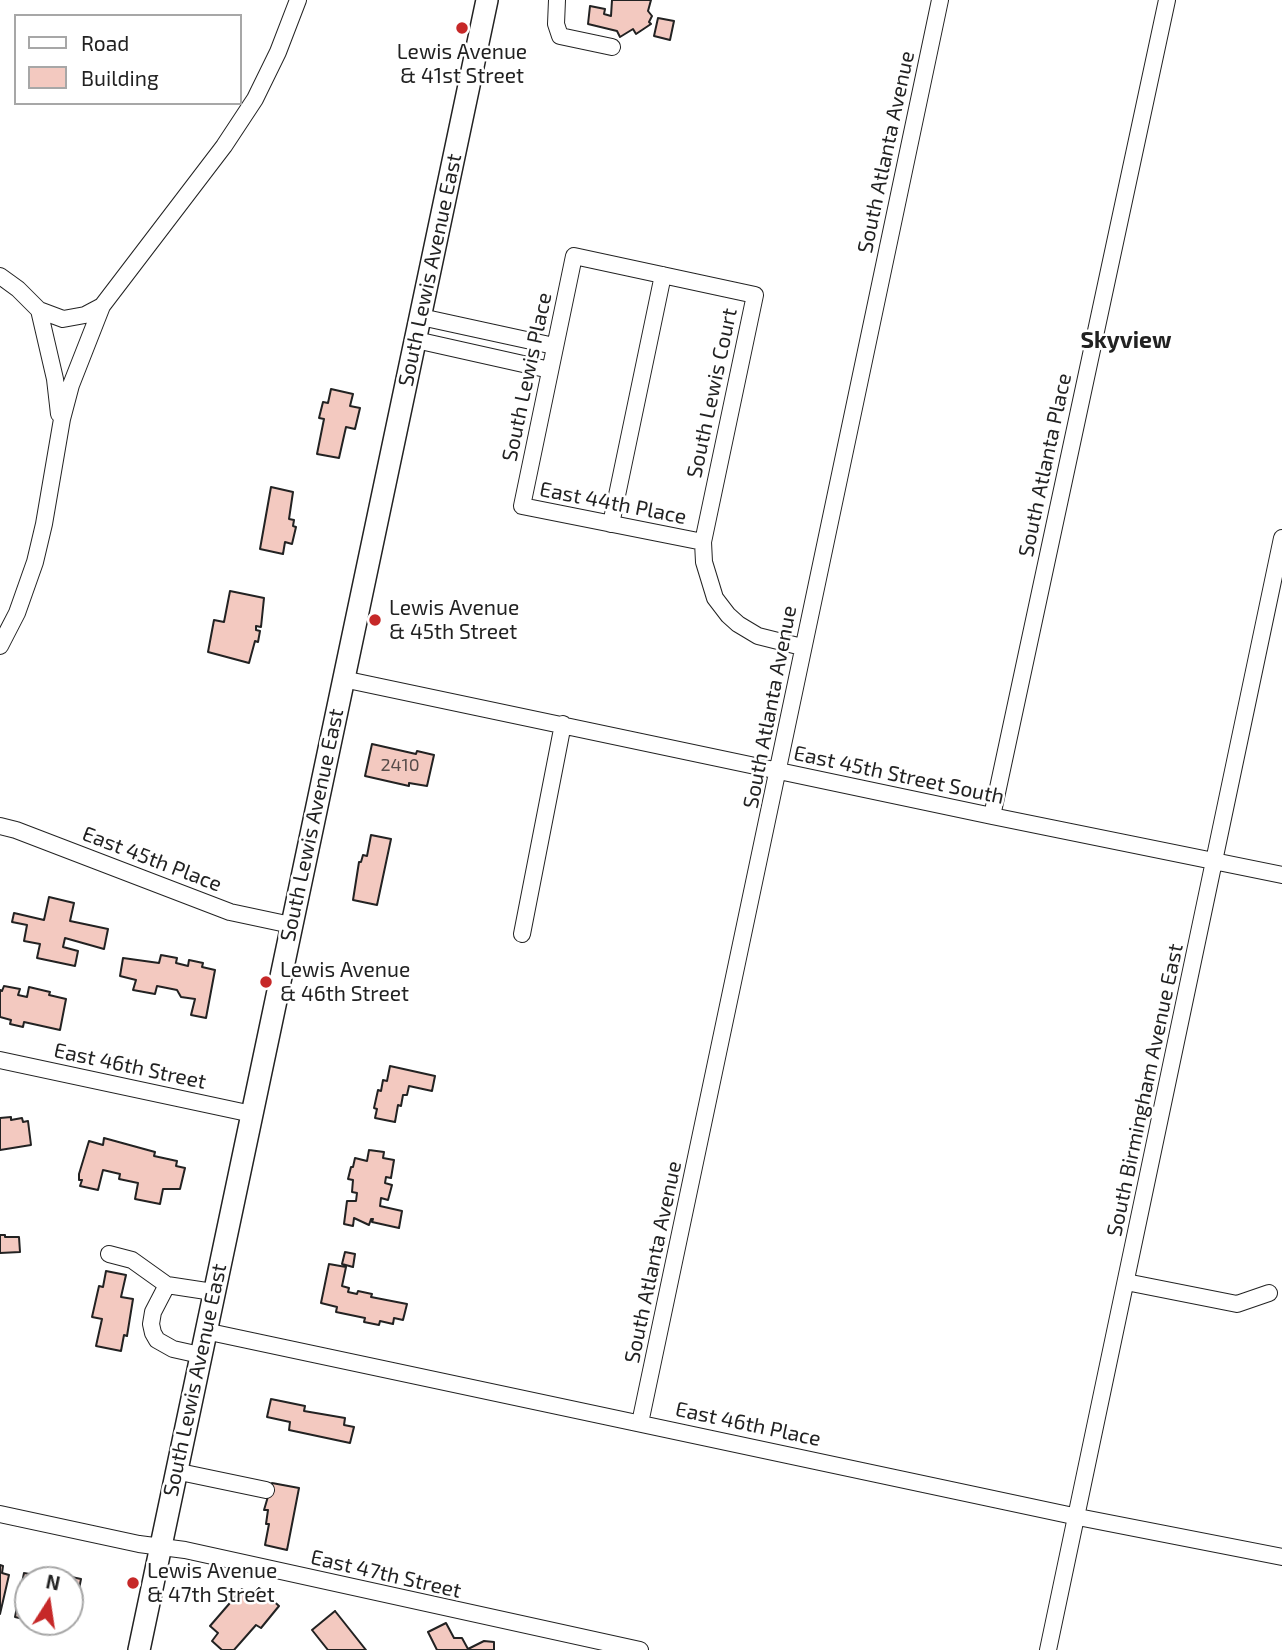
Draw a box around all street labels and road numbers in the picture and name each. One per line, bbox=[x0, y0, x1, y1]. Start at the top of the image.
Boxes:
street label: South Atlanta Avenue bbox=[852, 49, 920, 255]
street label: South Lewis Avenue East bbox=[393, 151, 467, 389]
street label: South Lewis Place bbox=[497, 290, 557, 464]
street label: South Lewis Court bbox=[682, 306, 742, 480]
street label: South Atlanta Place bbox=[1013, 371, 1077, 559]
street label: East 44th Place bbox=[538, 476, 688, 530]
street label: South Atlanta Avenue bbox=[738, 604, 802, 810]
street label: South Lewis Avenue East bbox=[275, 706, 349, 944]
street label: East 45th Street South bbox=[791, 740, 1007, 810]
street label: East 45th Place bbox=[79, 821, 225, 897]
street label: South Birmingham Avenue East bbox=[1102, 941, 1188, 1239]
street label: East 46th Street bbox=[52, 1038, 208, 1094]
street label: South Atlanta Avenue bbox=[619, 1159, 687, 1365]
street label: South Lewis Avenue East bbox=[158, 1261, 232, 1499]
street label: East 46th Place bbox=[673, 1396, 823, 1452]
street label: East 47th Street bbox=[308, 1544, 464, 1604]

